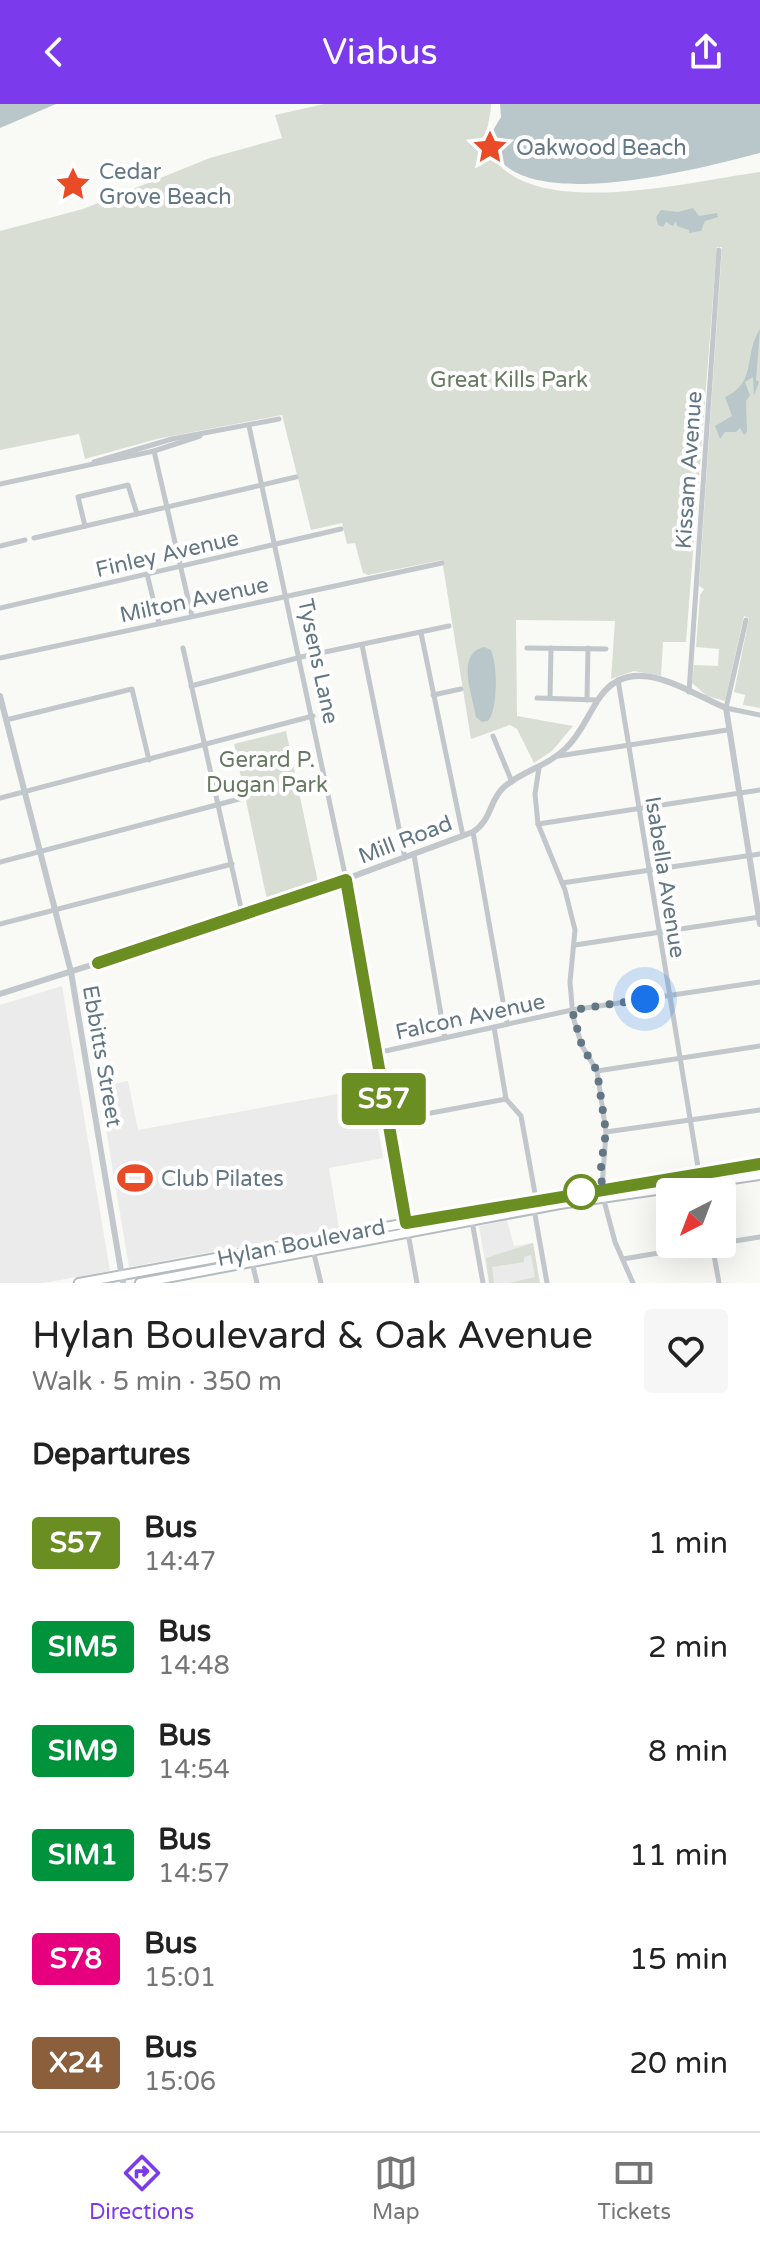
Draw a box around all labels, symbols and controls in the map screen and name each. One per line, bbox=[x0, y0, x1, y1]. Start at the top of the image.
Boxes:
icon: back bbox=[32, 30, 76, 74]
icon: share bbox=[684, 30, 728, 74]
text: Viabus bbox=[322, 31, 438, 74]
place icon: Oakwood Beach bbox=[471, 128, 509, 166]
place label: Oakwood Beach bbox=[516, 135, 687, 161]
place label: Cedar Grove Beach bbox=[99, 159, 232, 210]
place icon: Cedar Grove Beach bbox=[54, 165, 92, 203]
park label: Great Kills Park bbox=[430, 367, 588, 393]
street label: Kissam Avenue bbox=[671, 390, 707, 550]
street label: Finley Avenue bbox=[93, 525, 241, 583]
street label: Milton Avenue bbox=[117, 572, 271, 628]
street label: Tysens Lane bbox=[292, 596, 344, 726]
park label: Gerard P. Dugan Park bbox=[206, 747, 328, 798]
street label: Isabella Avenue bbox=[639, 795, 691, 960]
street label: Mill Road bbox=[355, 810, 456, 870]
your location bbox=[625, 979, 665, 1019]
street label: Ebbitts Street bbox=[77, 983, 127, 1129]
street label: Falcon Avenue bbox=[393, 988, 547, 1046]
line badge: S57 bbox=[338, 1073, 430, 1125]
text: S57 bbox=[358, 1082, 410, 1116]
sports icon: Club Pilates bbox=[116, 1159, 154, 1197]
place label: Club Pilates bbox=[161, 1166, 284, 1192]
unlabelled marker bbox=[564, 1175, 598, 1209]
north arrow bbox=[656, 1178, 736, 1258]
map controls bbox=[656, 1178, 736, 1258]
street label: Hylan Boulevard bbox=[215, 1214, 388, 1272]
button: heart bbox=[644, 1309, 728, 1393]
text: Hylan Boulevard & Oak Avenue bbox=[32, 1313, 593, 1359]
text: Walk · 5 min · 350 m bbox=[32, 1366, 282, 1397]
text: Departures bbox=[32, 1436, 190, 1473]
text: Bus bbox=[144, 1509, 197, 1546]
text: 1 min bbox=[648, 1525, 728, 1562]
text: S57 bbox=[50, 1526, 102, 1560]
text: 14:47 bbox=[144, 1546, 216, 1577]
text: Bus bbox=[158, 1613, 211, 1650]
text: 2 min bbox=[648, 1629, 728, 1666]
text: SIM5 bbox=[48, 1630, 118, 1664]
text: 14:48 bbox=[158, 1650, 230, 1681]
text: Bus bbox=[158, 1717, 211, 1754]
text: 8 min bbox=[648, 1733, 728, 1770]
text: SIM9 bbox=[48, 1734, 118, 1768]
text: 14:54 bbox=[158, 1754, 230, 1785]
text: Bus bbox=[158, 1821, 211, 1858]
text: 11 min bbox=[629, 1837, 728, 1874]
text: SIM1 bbox=[48, 1838, 118, 1872]
text: 14:57 bbox=[158, 1858, 230, 1889]
text: Bus bbox=[144, 1925, 197, 1962]
text: 15 min bbox=[629, 1941, 728, 1978]
text: S78 bbox=[50, 1942, 102, 1976]
text: 15:01 bbox=[144, 1962, 216, 1993]
text: Bus bbox=[144, 2029, 197, 2066]
text: 20 min bbox=[629, 2045, 728, 2082]
text: X24 bbox=[49, 2046, 103, 2080]
text: 15:06 bbox=[144, 2066, 216, 2097]
tab: Directions bbox=[89, 2151, 194, 2225]
tab: Map bbox=[372, 2151, 420, 2225]
tab: Tickets bbox=[597, 2151, 671, 2225]

